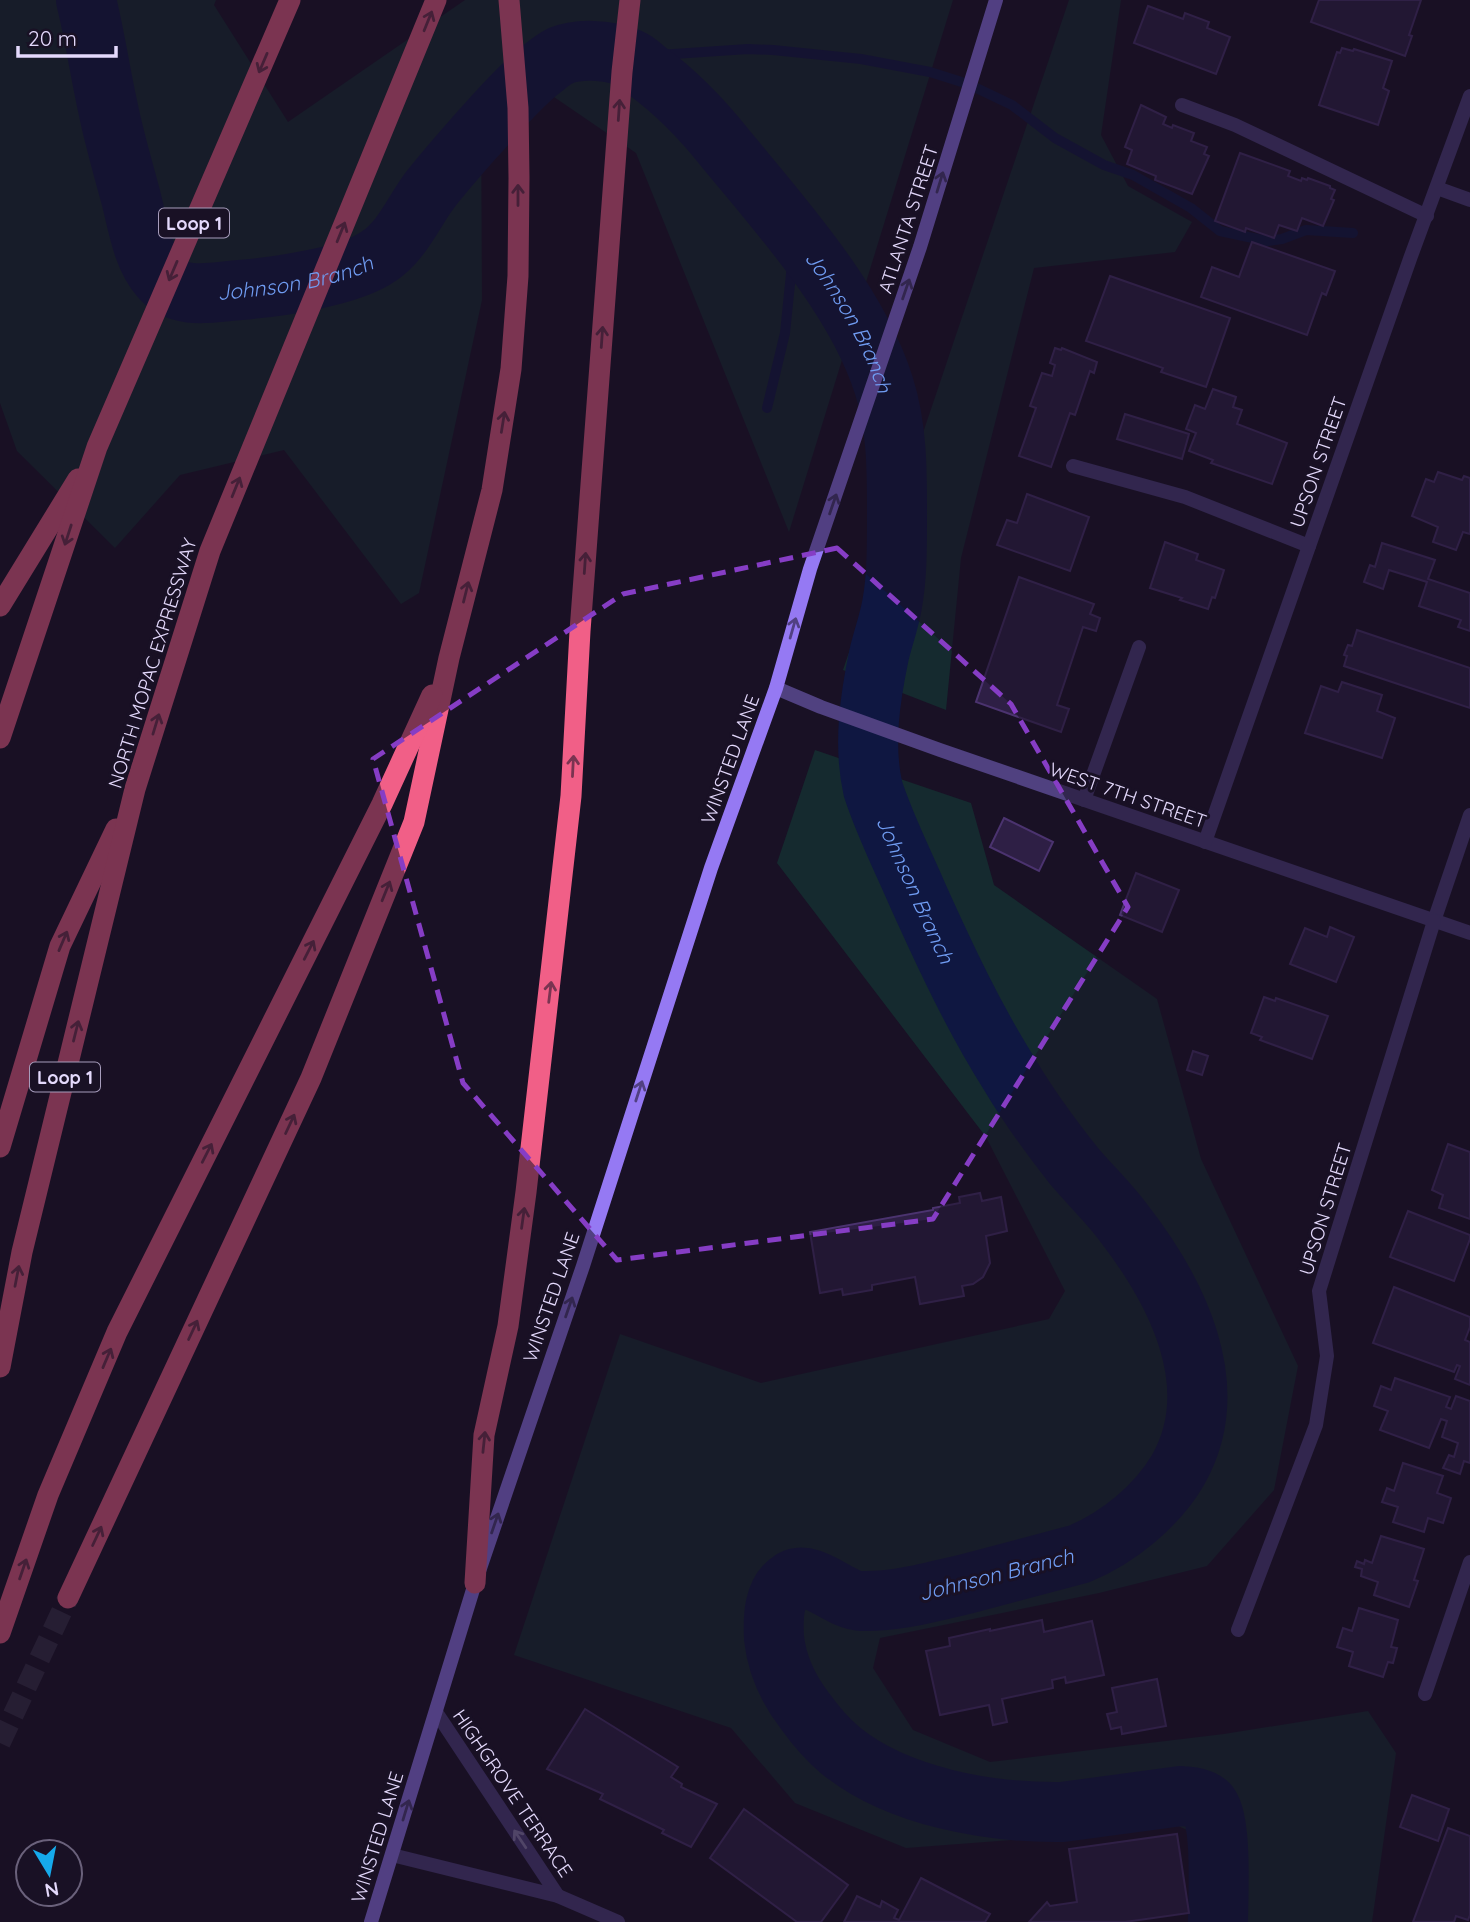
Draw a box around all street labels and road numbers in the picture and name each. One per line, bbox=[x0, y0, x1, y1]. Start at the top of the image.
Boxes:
street label: ATLANTA STREET bbox=[873, 142, 943, 296]
road number: Loop 1 bbox=[159, 208, 229, 238]
street label: UPSON STREET bbox=[1284, 393, 1352, 531]
street label: NORTH MOPAC EXPRESSWAY bbox=[102, 535, 202, 791]
street label: WINSTED LANE bbox=[696, 691, 764, 827]
street label: WEST 7TH STREET bbox=[1046, 757, 1210, 833]
road number: Loop 1 bbox=[30, 1062, 100, 1092]
street label: UPSON STREET bbox=[1293, 1140, 1357, 1278]
street label: WINSTED LANE bbox=[518, 1229, 584, 1365]
street label: HIGHGROVE TERRACE bbox=[448, 1705, 578, 1881]
street label: WINSTED LANE bbox=[346, 1769, 408, 1905]

